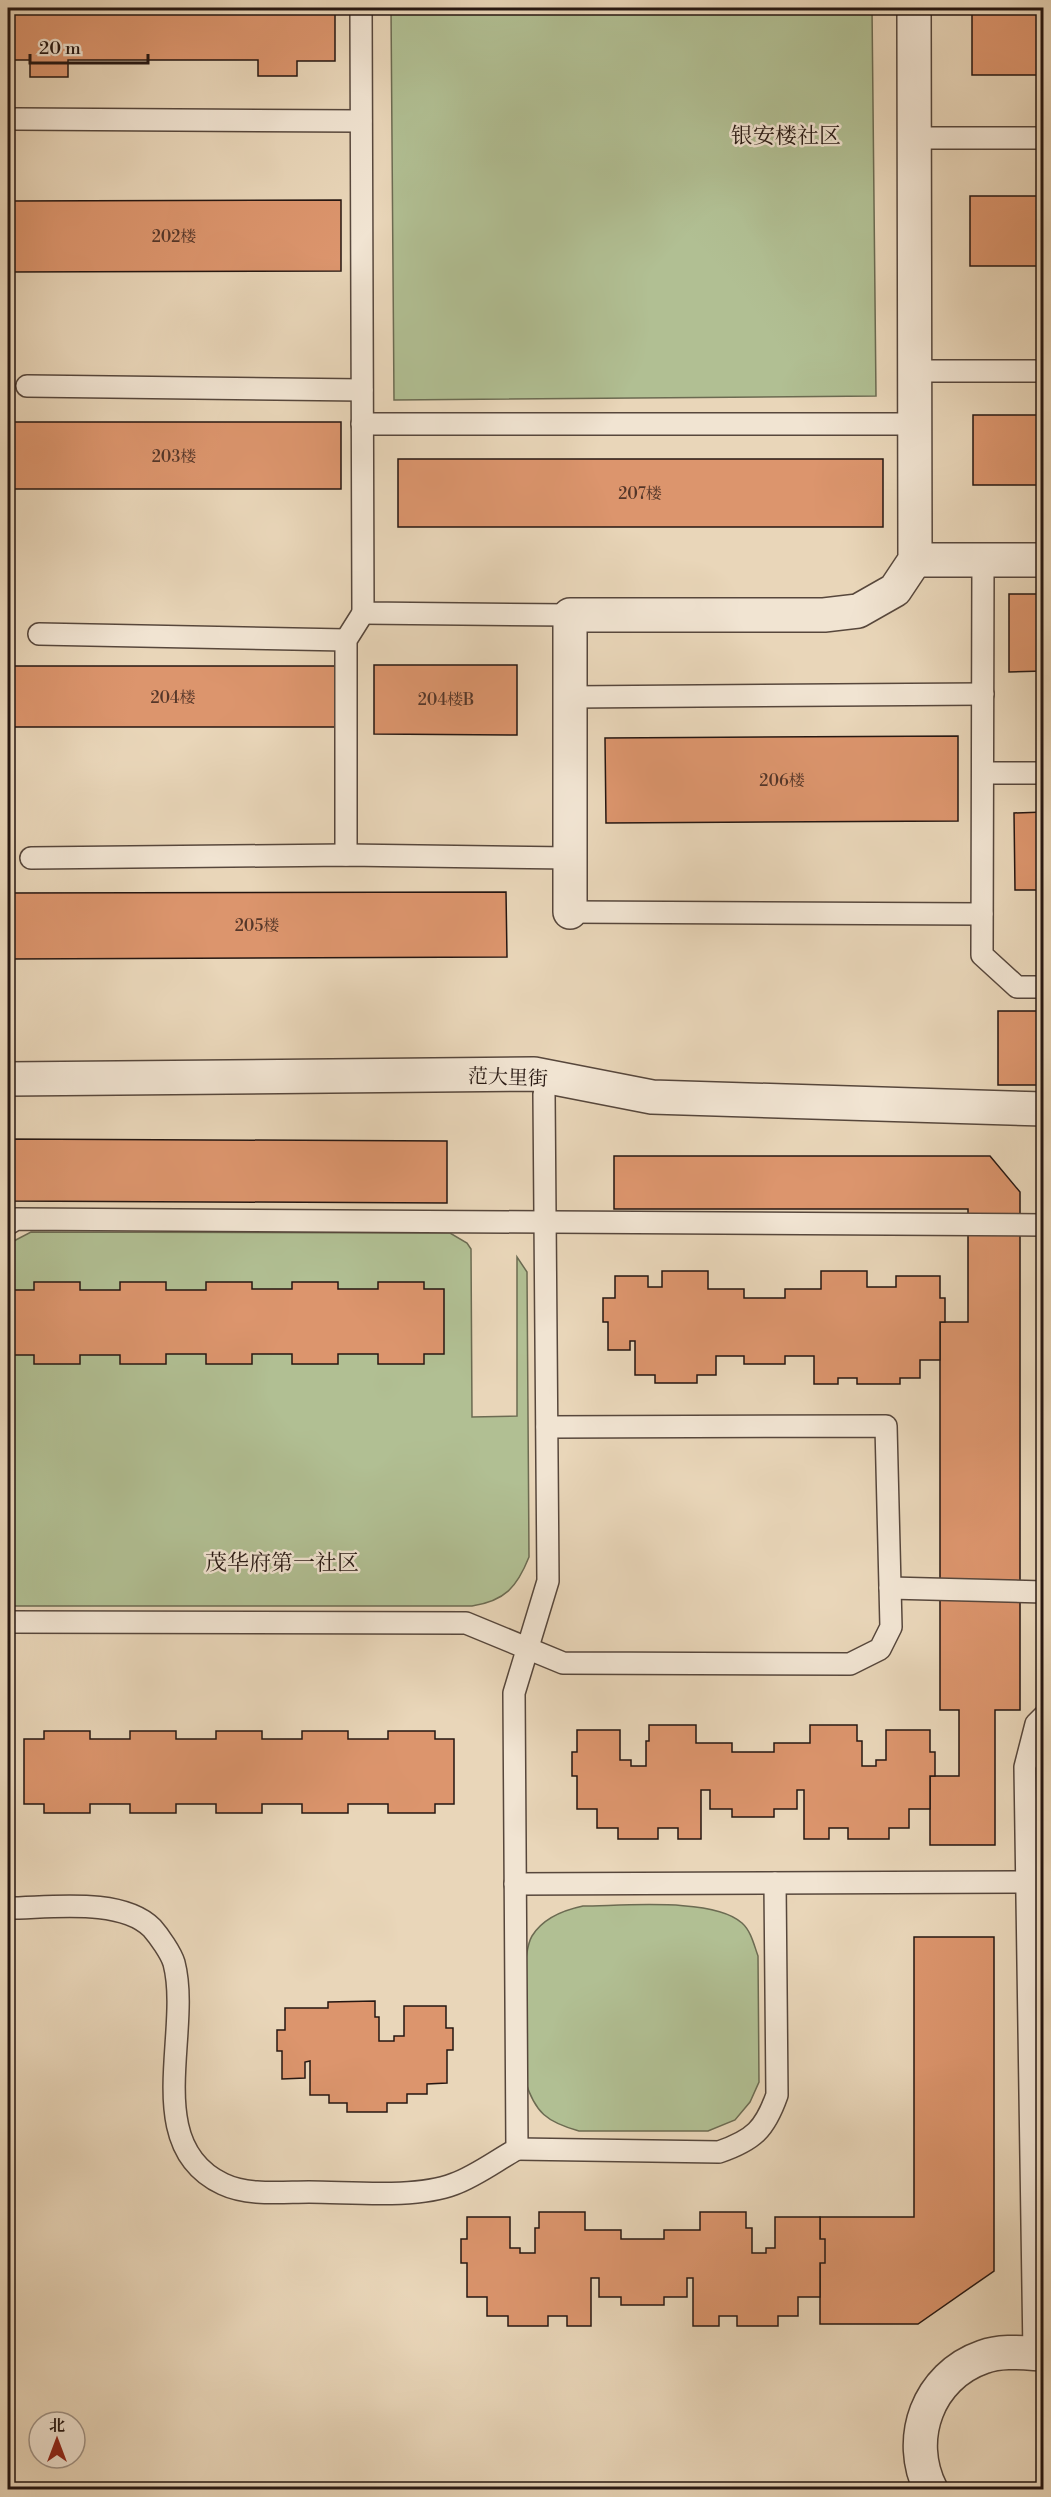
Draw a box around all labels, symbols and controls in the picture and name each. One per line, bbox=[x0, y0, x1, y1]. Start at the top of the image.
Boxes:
scale bar bbox=[30, 27, 148, 65]
text: 20 m bbox=[39, 37, 81, 60]
district label: 银安楼社区 bbox=[731, 123, 841, 150]
house number: 202楼 bbox=[152, 227, 196, 247]
house number: 203楼 bbox=[152, 447, 196, 467]
house number: 207楼 bbox=[618, 484, 662, 504]
house number: 204楼 bbox=[150, 688, 196, 708]
house number: 204楼B bbox=[418, 690, 474, 710]
house number: 206楼 bbox=[759, 771, 805, 791]
house number: 205楼 bbox=[235, 916, 279, 936]
street label: 范大里街 bbox=[468, 1065, 548, 1092]
district label: 茂华府第一社区 bbox=[205, 1550, 359, 1577]
north arrow bbox=[27, 2410, 87, 2470]
text: 北 bbox=[49, 2416, 65, 2436]

